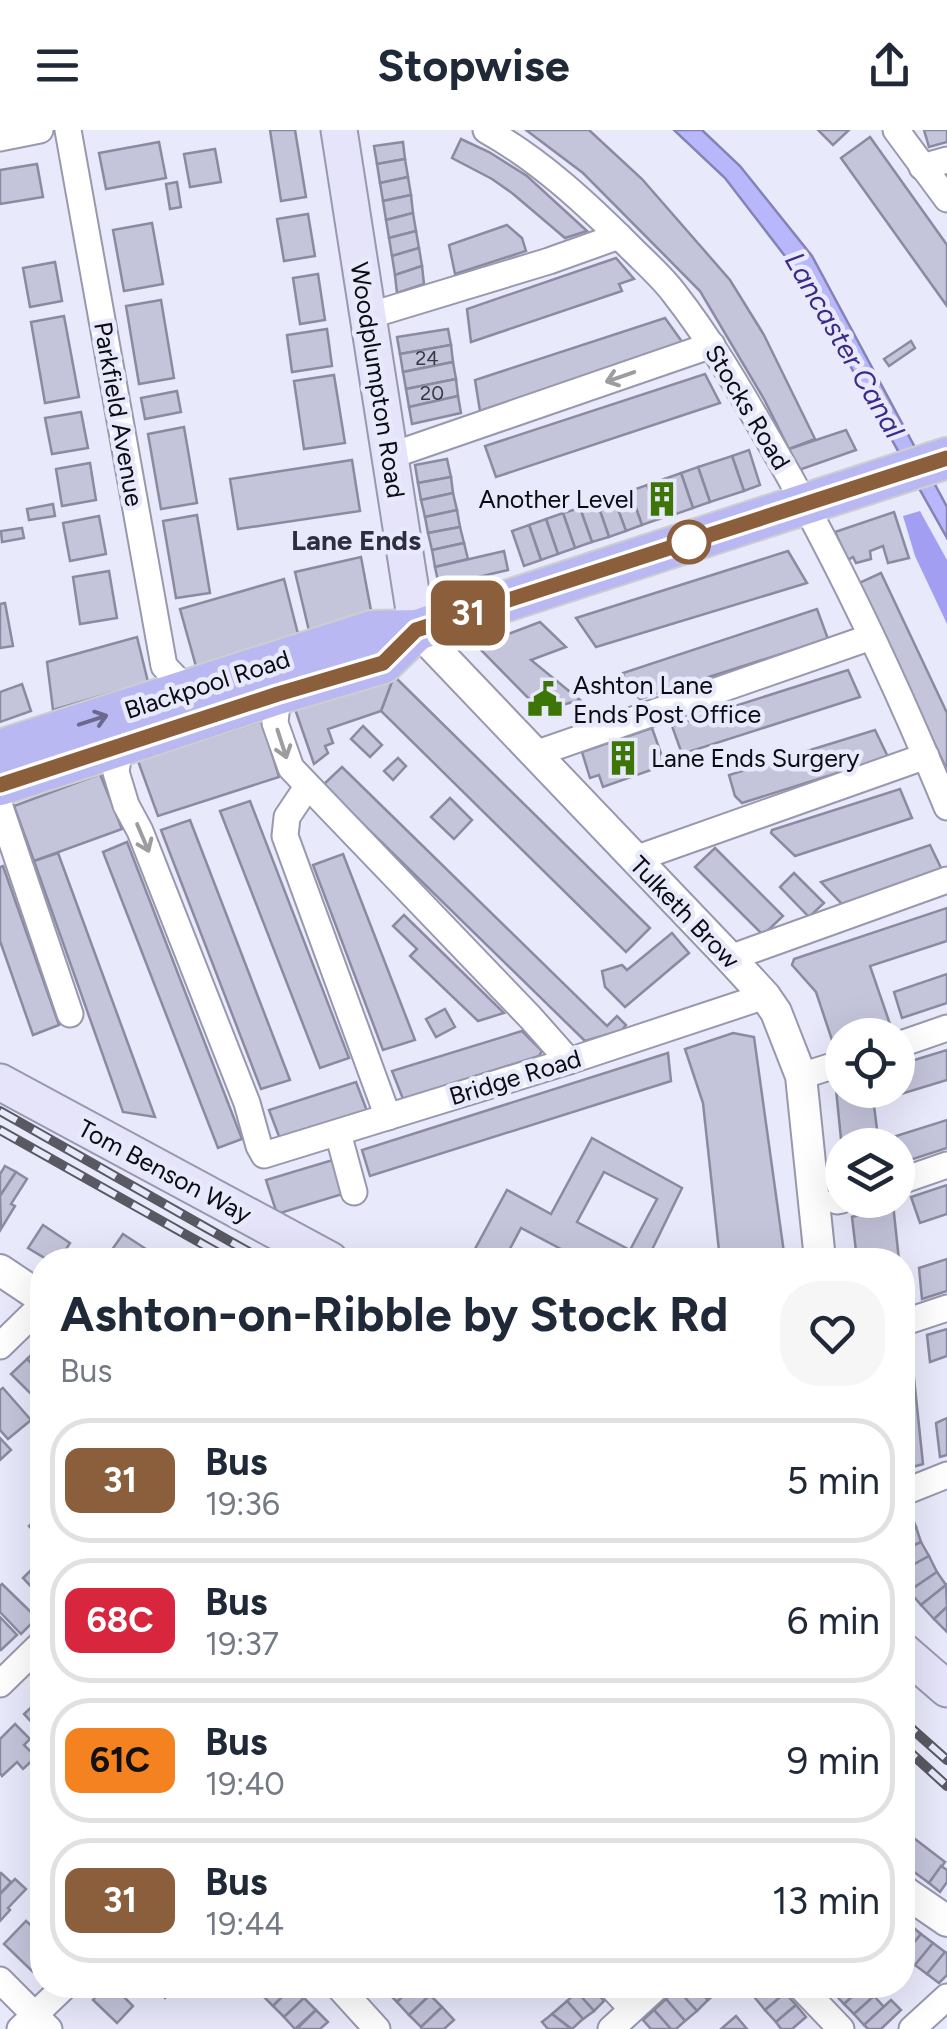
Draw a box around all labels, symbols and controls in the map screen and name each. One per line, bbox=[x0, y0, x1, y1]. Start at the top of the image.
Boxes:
icon: menu bbox=[30, 38, 85, 93]
text: Stopwise bbox=[377, 38, 570, 92]
icon: share bbox=[862, 38, 917, 93]
water label: Lancaster Canal bbox=[778, 246, 912, 445]
street label: Woodplumpton Road bbox=[345, 260, 411, 500]
street label: Parkfield Avenue bbox=[88, 319, 150, 509]
street label: Stocks Road bbox=[699, 339, 797, 475]
house number: 24 bbox=[415, 346, 439, 370]
one-way arrow bbox=[604, 369, 636, 387]
house number: 20 bbox=[420, 381, 444, 405]
building icon: Another Level bbox=[643, 480, 681, 518]
place label: Another Level bbox=[479, 484, 634, 514]
unlabelled marker bbox=[668, 521, 710, 563]
district label: Lane Ends bbox=[291, 523, 421, 557]
line badge: 31 bbox=[423, 580, 513, 646]
text: 31 bbox=[451, 592, 485, 634]
street label: Blackpool Road bbox=[120, 643, 294, 725]
place label: Ashton Lane Ends Post Office bbox=[573, 670, 761, 729]
public building icon: Ashton Lane Ends Post Office bbox=[526, 680, 564, 718]
one-way arrow bbox=[77, 710, 108, 728]
one-way arrow bbox=[275, 727, 293, 759]
building icon: Lane Ends Surgery bbox=[604, 739, 642, 777]
place label: Lane Ends Surgery bbox=[651, 743, 859, 773]
one-way arrow bbox=[135, 822, 153, 853]
street label: Tulketh Brow bbox=[624, 850, 746, 975]
map controls bbox=[825, 1018, 915, 1218]
button: locate bbox=[825, 1018, 915, 1108]
street label: Bridge Road bbox=[445, 1043, 585, 1111]
street label: Tom Benson Way bbox=[73, 1113, 257, 1229]
button: layers bbox=[825, 1128, 915, 1218]
button: heart bbox=[780, 1281, 885, 1386]
text: Ashton-on-Ribble by Stock Rd bbox=[60, 1285, 728, 1343]
text: Bus bbox=[60, 1352, 112, 1390]
text: Bus bbox=[205, 1439, 268, 1485]
text: 5 min bbox=[786, 1458, 880, 1504]
text: 31 bbox=[103, 1459, 137, 1501]
text: 19:36 bbox=[205, 1485, 280, 1523]
text: Bus bbox=[205, 1579, 268, 1625]
text: 6 min bbox=[787, 1598, 880, 1644]
text: 68C bbox=[86, 1599, 154, 1641]
text: 19:37 bbox=[205, 1625, 279, 1663]
text: Bus bbox=[205, 1719, 268, 1765]
text: 9 min bbox=[787, 1738, 880, 1784]
text: 61C bbox=[90, 1739, 150, 1781]
text: 19:40 bbox=[205, 1765, 285, 1803]
text: Bus bbox=[205, 1859, 268, 1905]
text: 13 min bbox=[772, 1878, 880, 1924]
text: 31 bbox=[103, 1879, 137, 1921]
text: 19:44 bbox=[205, 1905, 284, 1943]

